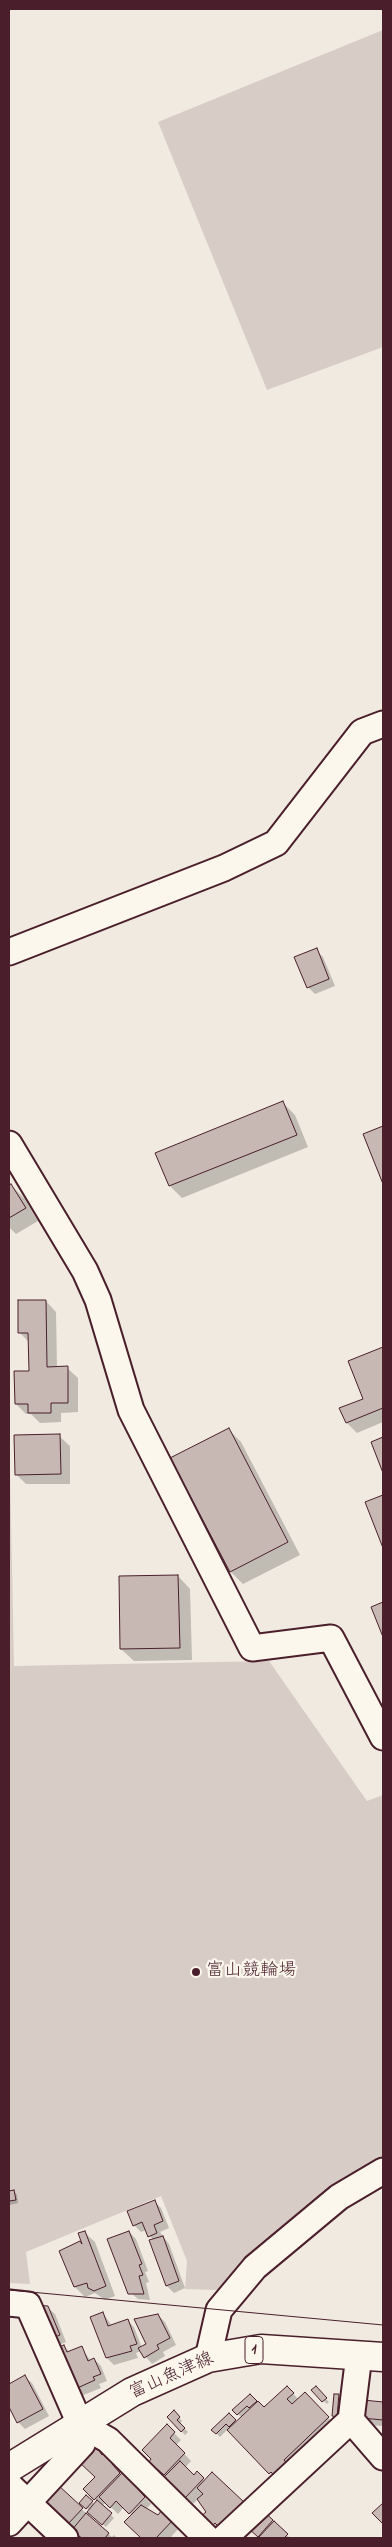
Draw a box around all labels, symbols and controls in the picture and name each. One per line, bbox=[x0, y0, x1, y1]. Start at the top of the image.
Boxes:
place label: 富山競輪場 bbox=[206, 1961, 296, 1983]
marker: 富山競輪場 bbox=[190, 1966, 202, 1978]
road number: 1 bbox=[245, 2336, 263, 2364]
street label: 富山魚津線 bbox=[126, 2349, 218, 2405]

